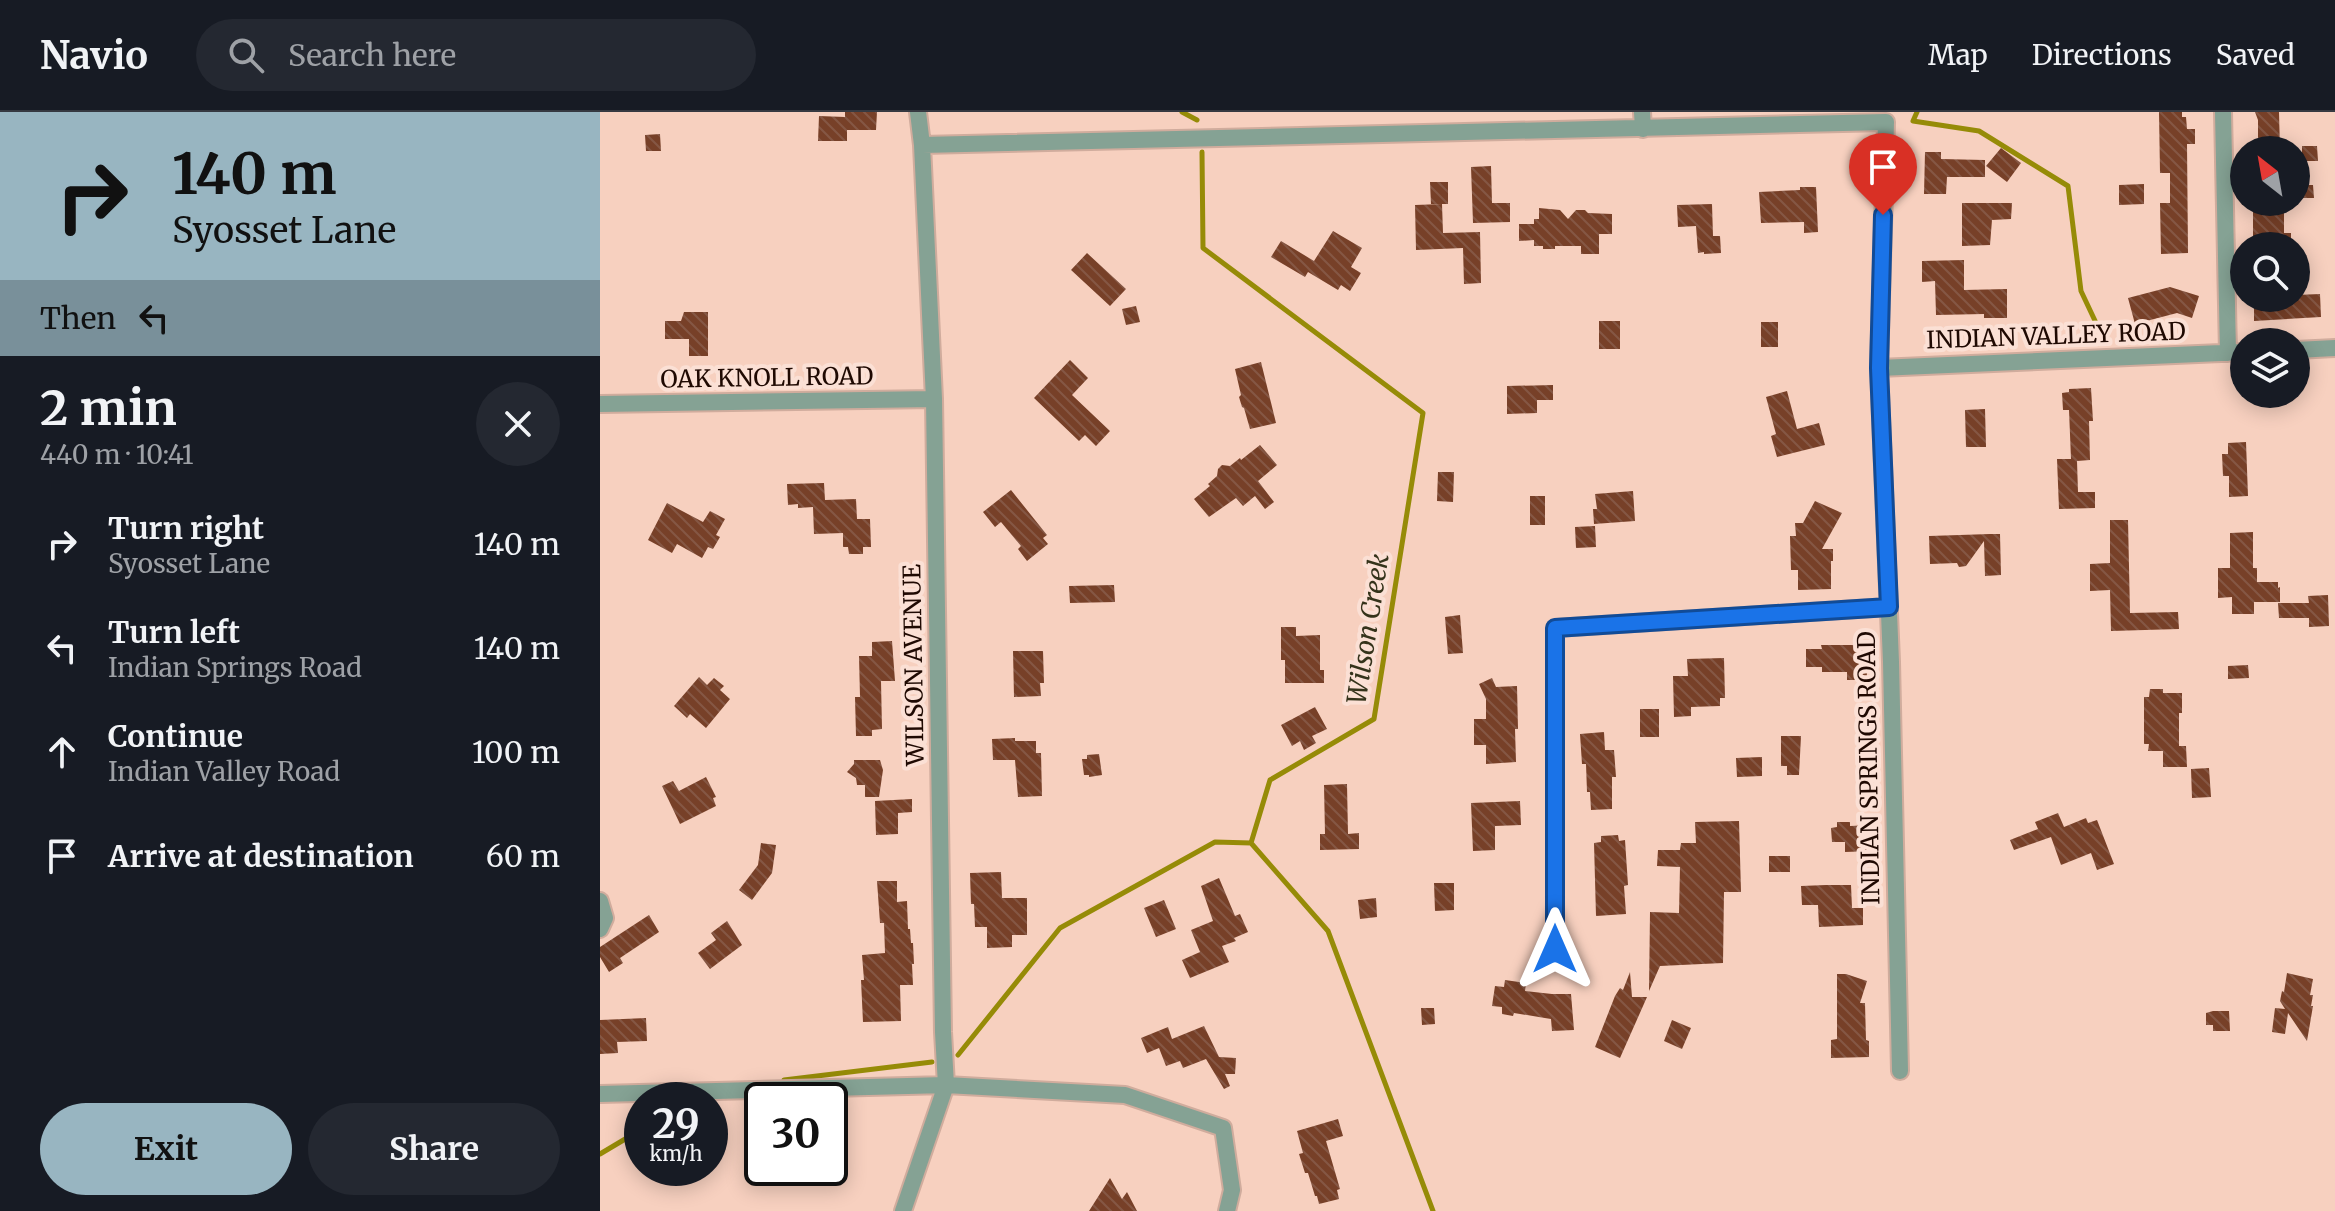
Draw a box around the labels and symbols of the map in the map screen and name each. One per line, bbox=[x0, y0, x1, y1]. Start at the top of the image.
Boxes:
pin bbox=[1849, 133, 1917, 215]
north arrow bbox=[2230, 136, 2310, 216]
street label: INDIAN VALLEY ROAD bbox=[1926, 315, 2186, 356]
street label: OAK KNOLL ROAD bbox=[660, 360, 874, 395]
water label: Wilson Creek bbox=[1339, 551, 1396, 707]
street label: WILSON AVENUE bbox=[896, 563, 931, 767]
street label: INDIAN SPRINGS ROAD bbox=[1851, 631, 1886, 905]
position arrow bbox=[1513, 907, 1597, 991]
speed limit sign: 30 bbox=[744, 1082, 848, 1186]

